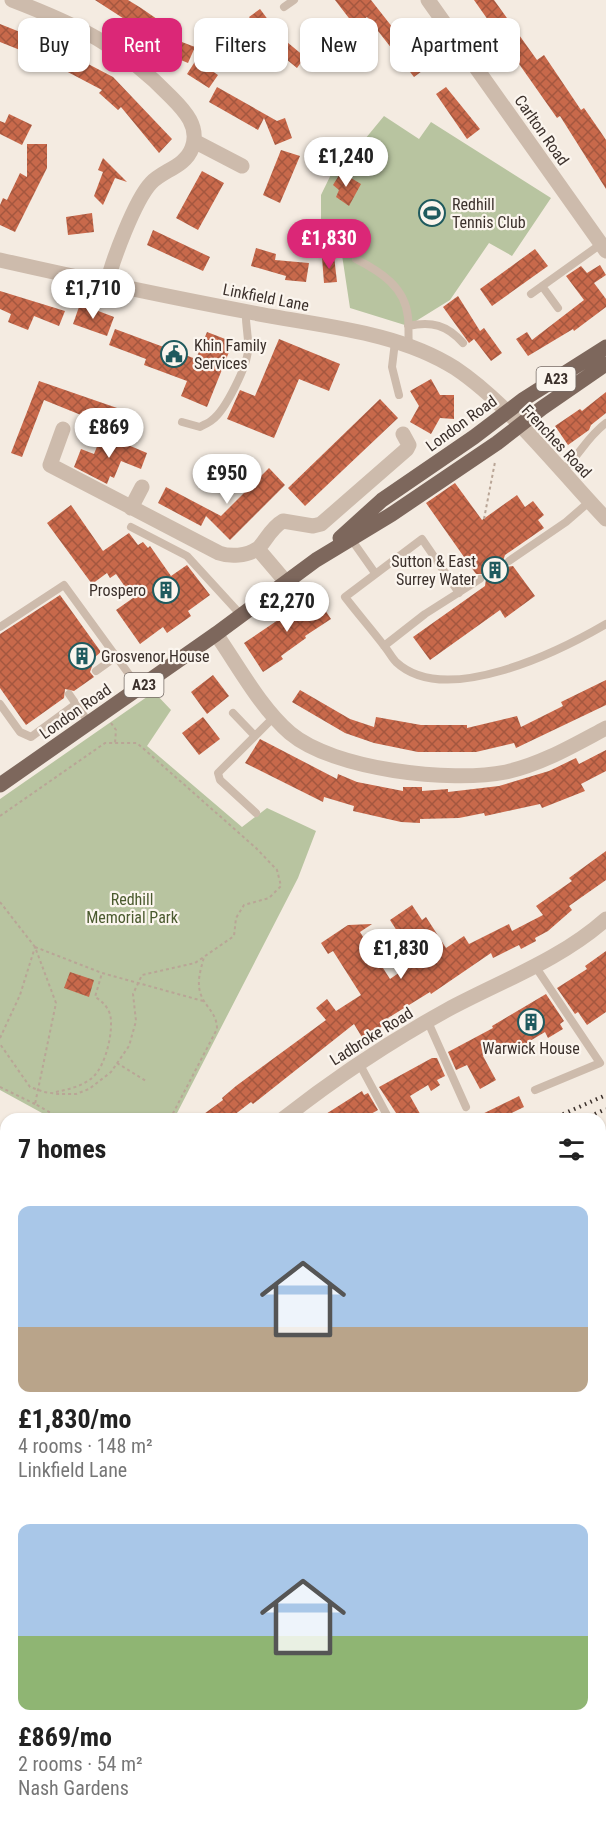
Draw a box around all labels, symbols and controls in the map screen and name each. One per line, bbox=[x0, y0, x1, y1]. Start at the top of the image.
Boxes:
chip: Buy bbox=[18, 18, 90, 72]
chip: Rent bbox=[102, 18, 182, 72]
chip: Filters bbox=[194, 18, 288, 72]
chip: New bbox=[300, 18, 378, 72]
chip: Apartment bbox=[390, 18, 520, 72]
street label: Carlton Road bbox=[510, 91, 573, 169]
pin: £1,240 bbox=[297, 137, 395, 188]
text: £1,240 bbox=[318, 144, 374, 168]
place label: Redhill Tennis Club bbox=[452, 195, 526, 232]
sports icon: Redhill Tennis Club bbox=[417, 198, 447, 228]
pin: £1,830 bbox=[280, 219, 378, 270]
text: £1,830 bbox=[301, 226, 357, 250]
pin: £1,710 bbox=[44, 269, 142, 320]
text: £1,710 bbox=[65, 276, 121, 300]
street label: Linkfield Lane bbox=[221, 280, 311, 315]
place label: Khin Family Services bbox=[194, 336, 267, 373]
public building icon: Khin Family Services bbox=[159, 339, 189, 369]
road number: A23 bbox=[536, 367, 576, 391]
street label: London Road bbox=[422, 391, 500, 455]
street label: Frenches Road bbox=[518, 401, 595, 482]
pin: £869 bbox=[73, 408, 145, 459]
text: £869 bbox=[89, 415, 129, 439]
pin: £950 bbox=[191, 454, 263, 505]
text: £950 bbox=[207, 461, 247, 485]
place label: Sutton & East Surrey Water bbox=[391, 552, 476, 589]
building icon: Sutton & East Surrey Water bbox=[480, 555, 510, 585]
building icon: Prospero bbox=[151, 575, 181, 605]
place label: Prospero bbox=[89, 581, 146, 600]
pin: £2,270 bbox=[238, 582, 336, 633]
text: £2,270 bbox=[259, 589, 315, 613]
building icon: Grosvenor House bbox=[67, 641, 97, 671]
place label: Grosvenor House bbox=[101, 647, 210, 666]
road number: A23 bbox=[124, 673, 164, 697]
street label: London Road bbox=[36, 680, 115, 743]
park label: Redhill Memorial Park bbox=[86, 890, 179, 927]
pin: £1,830 bbox=[352, 929, 450, 980]
text: £1,830 bbox=[373, 936, 429, 960]
street label: Ladbroke Road bbox=[326, 1003, 416, 1069]
building icon: Warwick House bbox=[516, 1007, 546, 1037]
place label: Warwick House bbox=[482, 1039, 580, 1058]
icon: filters bbox=[555, 1133, 588, 1166]
text: 7 homes bbox=[18, 1134, 106, 1164]
icon: home bbox=[249, 1245, 357, 1353]
text: £1,830/mo bbox=[18, 1404, 131, 1434]
text: 4 rooms · 148 m² bbox=[18, 1434, 153, 1458]
text: Linkfield Lane bbox=[18, 1458, 127, 1482]
icon: home bbox=[249, 1563, 357, 1671]
text: £869/mo bbox=[18, 1722, 112, 1752]
text: 2 rooms · 54 m² bbox=[18, 1752, 143, 1776]
text: Nash Gardens bbox=[18, 1776, 129, 1800]

